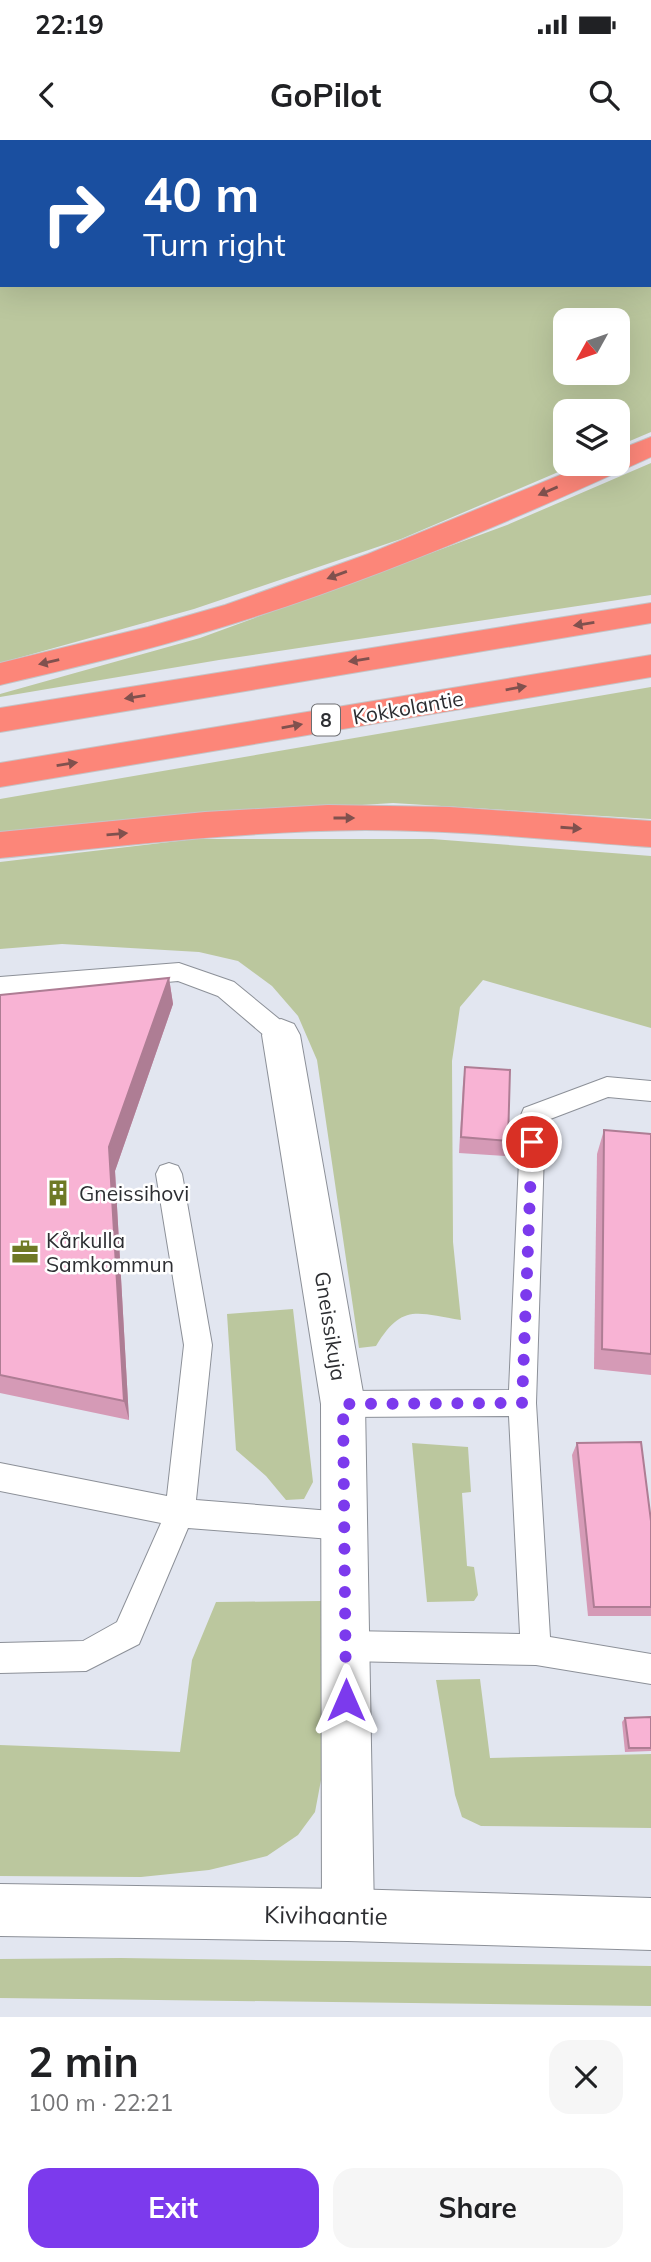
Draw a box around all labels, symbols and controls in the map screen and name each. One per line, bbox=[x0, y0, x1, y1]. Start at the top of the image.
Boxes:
text: 22:19 bbox=[35, 8, 104, 41]
text: GoPilot bbox=[270, 75, 381, 115]
icon: back bbox=[28, 76, 66, 114]
icon: search bbox=[585, 76, 623, 114]
text: 40 m bbox=[143, 163, 259, 224]
icon: right bbox=[28, 168, 119, 259]
text: Turn right bbox=[143, 224, 286, 264]
north arrow bbox=[553, 308, 630, 385]
map controls bbox=[553, 308, 630, 476]
button: layers bbox=[553, 399, 630, 476]
one-way arrow bbox=[538, 485, 558, 497]
one-way arrow bbox=[326, 570, 347, 581]
one-way arrow bbox=[573, 619, 595, 630]
one-way arrow bbox=[348, 655, 370, 666]
one-way arrow bbox=[38, 657, 60, 668]
one-way arrow bbox=[505, 683, 527, 694]
street label: Kokkolantie bbox=[351, 684, 465, 730]
one-way arrow bbox=[124, 692, 146, 703]
road number: 8 bbox=[312, 705, 340, 736]
one-way arrow bbox=[281, 720, 303, 731]
one-way arrow bbox=[56, 758, 78, 769]
one-way arrow bbox=[333, 812, 355, 824]
one-way arrow bbox=[560, 823, 582, 834]
one-way arrow bbox=[106, 828, 128, 839]
pin bbox=[502, 1112, 562, 1172]
icon: arrive bbox=[513, 1123, 551, 1161]
building icon: Gneissihovi bbox=[43, 1178, 73, 1208]
place label: Gneissihovi bbox=[79, 1180, 189, 1206]
place label: Kårkulla Samkommun bbox=[46, 1227, 174, 1277]
office icon: Kårkulla Samkommun bbox=[10, 1237, 40, 1267]
street label: Gneissikuja bbox=[310, 1269, 352, 1383]
position arrow bbox=[309, 1663, 383, 1737]
street label: Kivihaantie bbox=[264, 1899, 388, 1931]
text: 2 min bbox=[28, 2035, 139, 2088]
button: close bbox=[549, 2040, 623, 2114]
text: 100 m · 22:21 bbox=[28, 2088, 173, 2117]
button: Exit bbox=[28, 2168, 319, 2248]
button: Share bbox=[333, 2168, 623, 2248]

